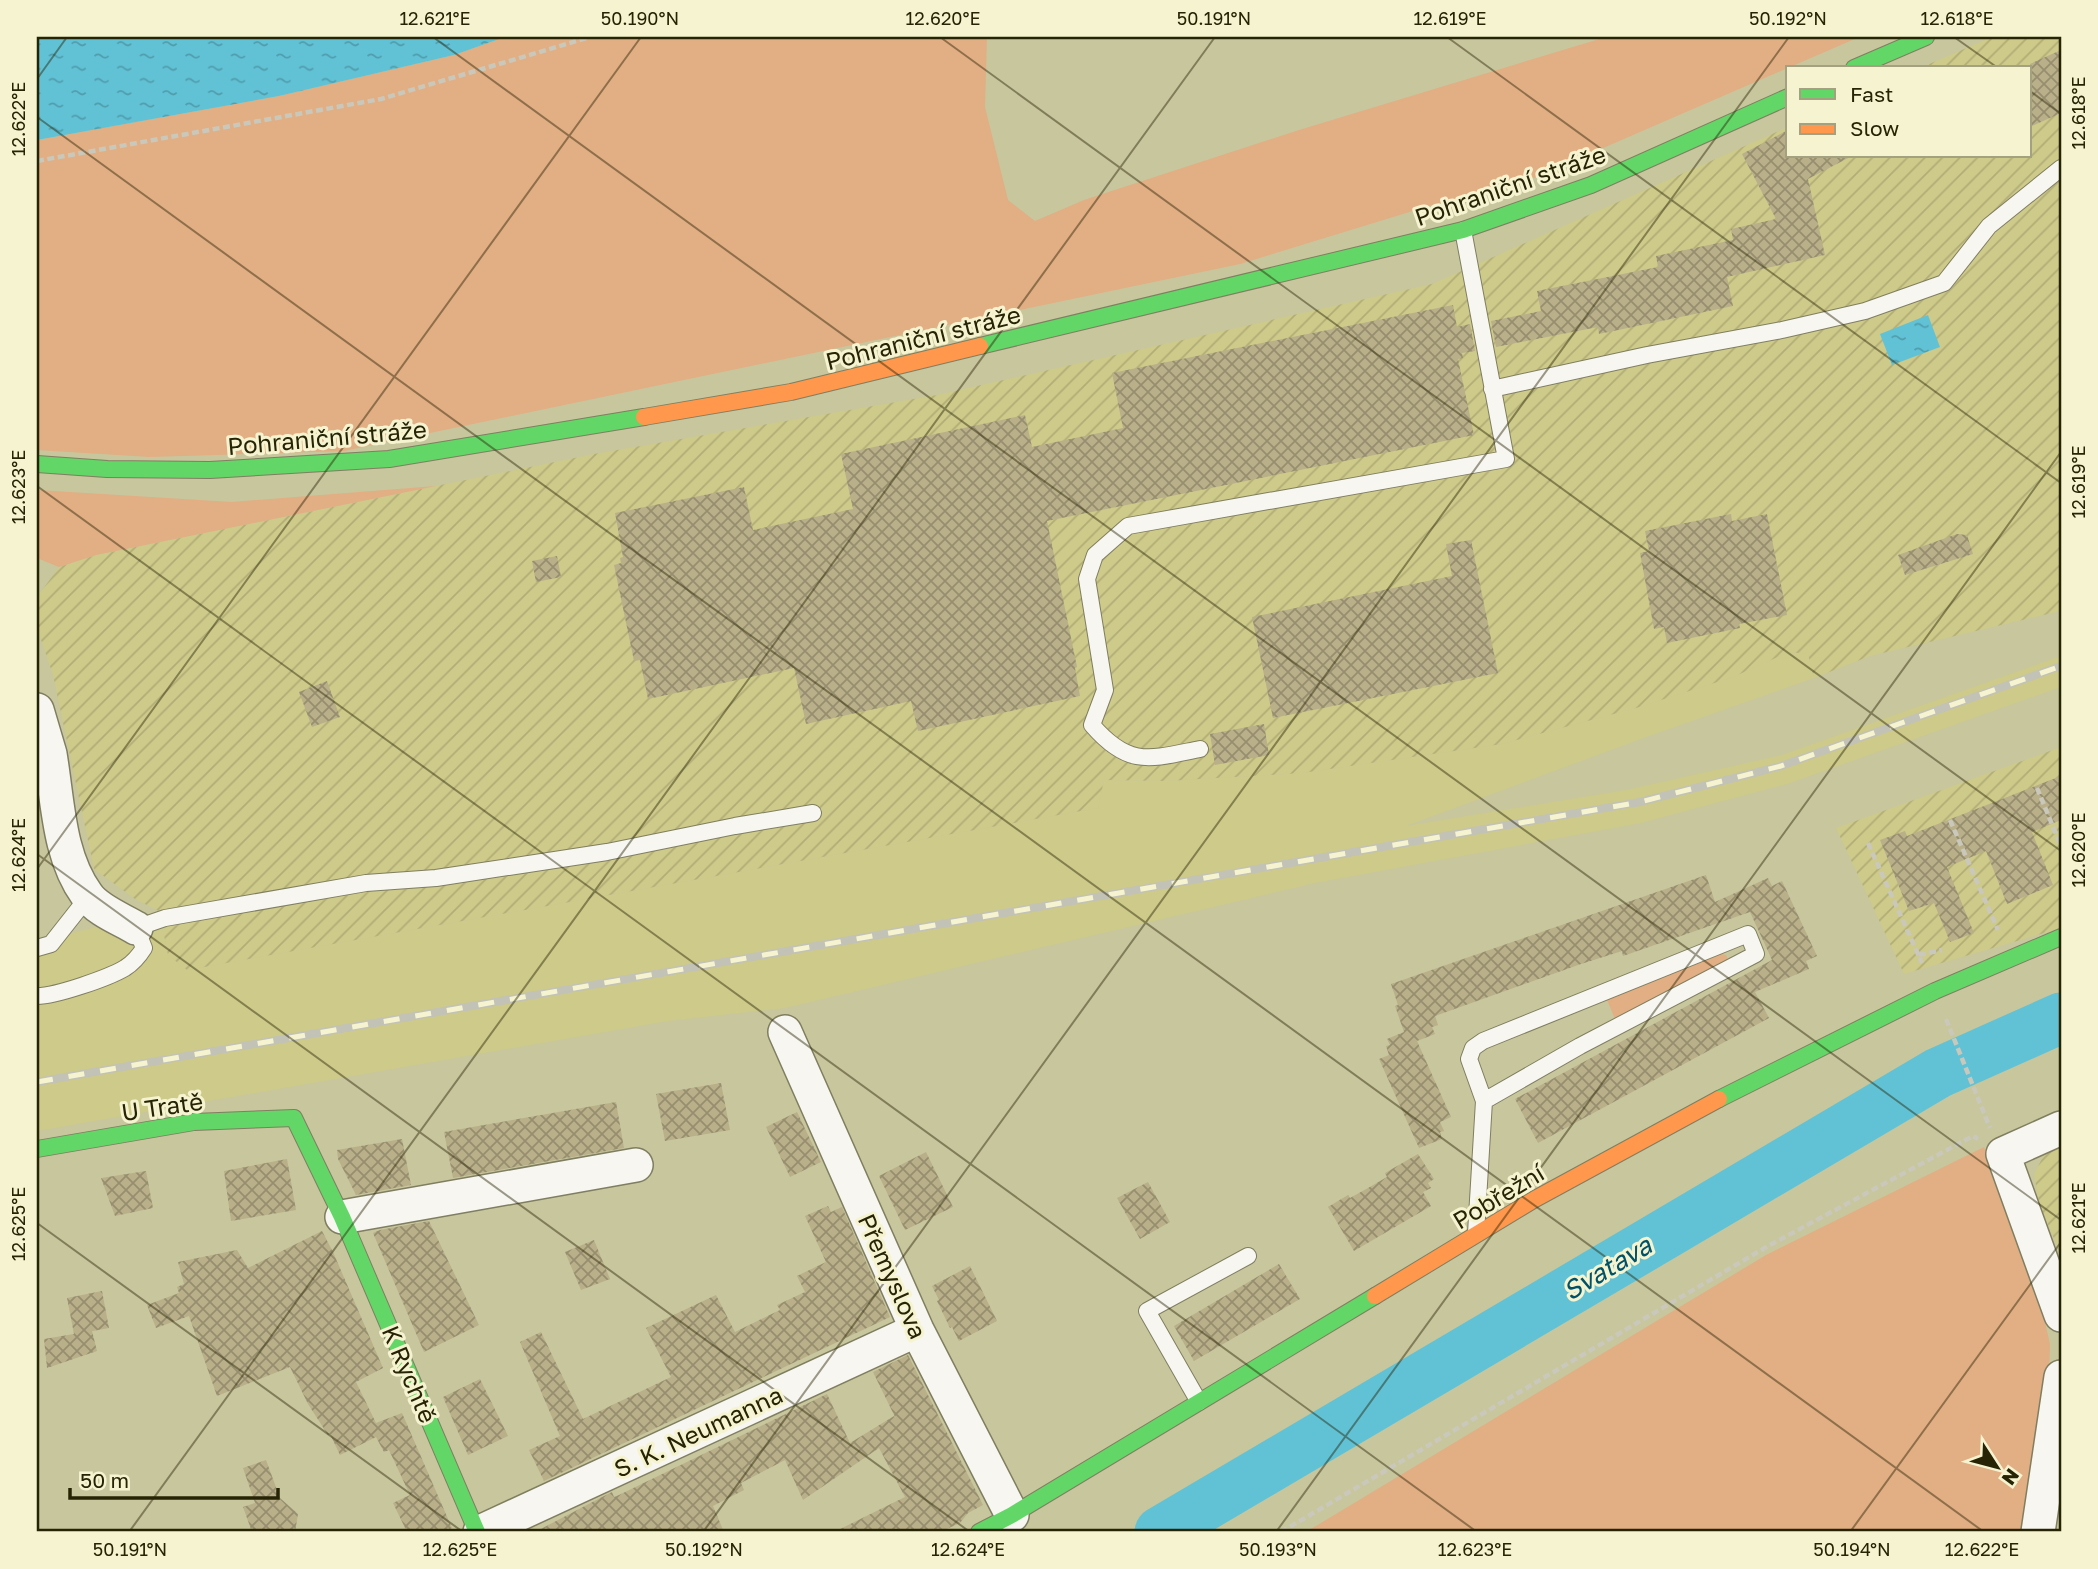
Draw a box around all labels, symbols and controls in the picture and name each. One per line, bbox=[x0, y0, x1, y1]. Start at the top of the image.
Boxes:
text: 12.621°E bbox=[399, 7, 471, 29]
text: 50.190°N bbox=[601, 7, 679, 29]
text: 12.620°E bbox=[905, 7, 981, 29]
text: 50.191°N bbox=[1177, 7, 1251, 29]
text: 12.619°E bbox=[1413, 7, 1487, 29]
text: 50.192°N bbox=[1749, 7, 1827, 29]
text: 12.618°E bbox=[1920, 7, 1994, 29]
legend bbox=[1786, 66, 2032, 158]
text: 12.618°E bbox=[2067, 76, 2089, 150]
text: Fast bbox=[1850, 81, 1893, 107]
text: 12.622°E bbox=[7, 82, 29, 156]
text: Slow bbox=[1850, 115, 1899, 141]
street label: Pohraniční stráže bbox=[1411, 139, 1609, 231]
street label: Pohraniční stráže bbox=[822, 299, 1024, 375]
street label: Pohraniční stráže bbox=[226, 414, 428, 460]
text: 12.619°E bbox=[2067, 445, 2089, 519]
text: 12.623°E bbox=[7, 450, 29, 524]
text: 12.620°E bbox=[2067, 812, 2089, 888]
text: 12.624°E bbox=[7, 818, 29, 892]
street label: U Tratě bbox=[119, 1086, 205, 1126]
street label: Pobřežní bbox=[1447, 1157, 1550, 1235]
text: 12.621°E bbox=[2067, 1182, 2089, 1254]
text: 12.625°E bbox=[7, 1187, 29, 1261]
street label: Přemyslova bbox=[853, 1209, 933, 1343]
water label: Svatava bbox=[1557, 1229, 1658, 1306]
street label: K Rychtě bbox=[377, 1321, 443, 1427]
street label: S. K. Neumanna bbox=[609, 1379, 787, 1483]
north arrow bbox=[1962, 1432, 2032, 1502]
scale bar bbox=[70, 1457, 278, 1501]
text: N bbox=[1998, 1465, 2025, 1490]
text: 50 m bbox=[80, 1467, 129, 1493]
text: 50.191°N bbox=[93, 1538, 167, 1560]
text: 12.625°E bbox=[423, 1538, 497, 1560]
text: 50.192°N bbox=[665, 1538, 743, 1560]
text: 12.624°E bbox=[931, 1538, 1005, 1560]
text: 50.193°N bbox=[1239, 1538, 1317, 1560]
text: 12.623°E bbox=[1438, 1538, 1512, 1560]
text: 50.194°N bbox=[1813, 1538, 1891, 1560]
text: 12.622°E bbox=[1945, 1538, 2019, 1560]

